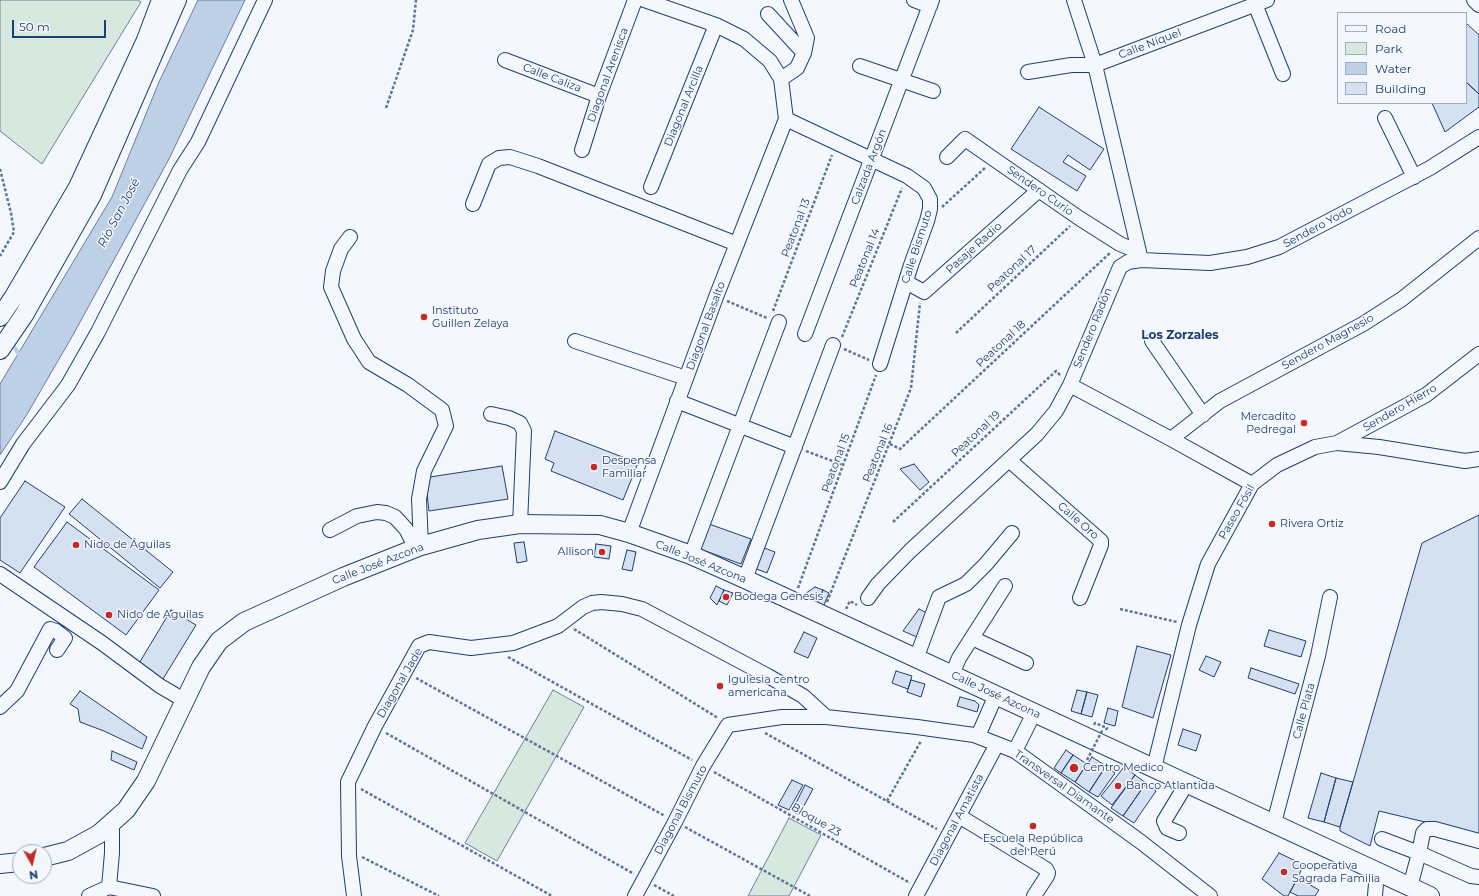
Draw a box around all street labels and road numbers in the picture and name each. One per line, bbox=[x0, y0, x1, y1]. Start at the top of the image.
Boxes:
street label: Diagonal Arenisca bbox=[585, 26, 631, 124]
street label: Calle Níquel bbox=[1117, 26, 1183, 62]
street label: Calle Caliza bbox=[521, 61, 583, 95]
street label: Diagonal Arcilla bbox=[662, 63, 706, 149]
street label: Calzada Argón bbox=[848, 127, 890, 207]
street label: Sendero Curio bbox=[1004, 163, 1076, 219]
street label: Peatonal 13 bbox=[779, 197, 813, 259]
street label: Sendero Yodo bbox=[1281, 203, 1355, 251]
street label: Calle Bismuto bbox=[899, 209, 935, 285]
street label: Pasaje Radio bbox=[943, 220, 1005, 276]
street label: Peatonal 14 bbox=[847, 226, 883, 290]
street label: Peatonal 17 bbox=[985, 243, 1039, 295]
street label: Diagonal Basalto bbox=[684, 280, 728, 372]
street label: Sendero Radón bbox=[1071, 286, 1115, 370]
street label: Sendero Magnesio bbox=[1280, 311, 1376, 373]
street label: Peatonal 18 bbox=[974, 318, 1028, 370]
street label: Sendero Hierro bbox=[1361, 382, 1439, 434]
street label: Peatonal 19 bbox=[949, 408, 1003, 460]
street label: Peatonal 16 bbox=[860, 422, 896, 484]
street label: Peatonal 15 bbox=[819, 432, 853, 494]
street label: Paseo Fósil bbox=[1216, 482, 1258, 542]
street label: Calle Oro bbox=[1055, 500, 1101, 542]
street label: Calle José Azcona bbox=[653, 538, 749, 586]
street label: Calle José Azcona bbox=[330, 540, 426, 588]
street label: Diagonal Jade bbox=[375, 646, 425, 720]
street label: Calle José Azcona bbox=[949, 668, 1043, 722]
street label: Calle Plata bbox=[1290, 681, 1318, 741]
street label: Transversal Diamante bbox=[1012, 748, 1116, 826]
street label: Diagonal Bismuto bbox=[652, 763, 710, 857]
street label: Diagonal Amatista bbox=[927, 772, 987, 868]
street label: Bloque 23 bbox=[789, 801, 843, 839]

